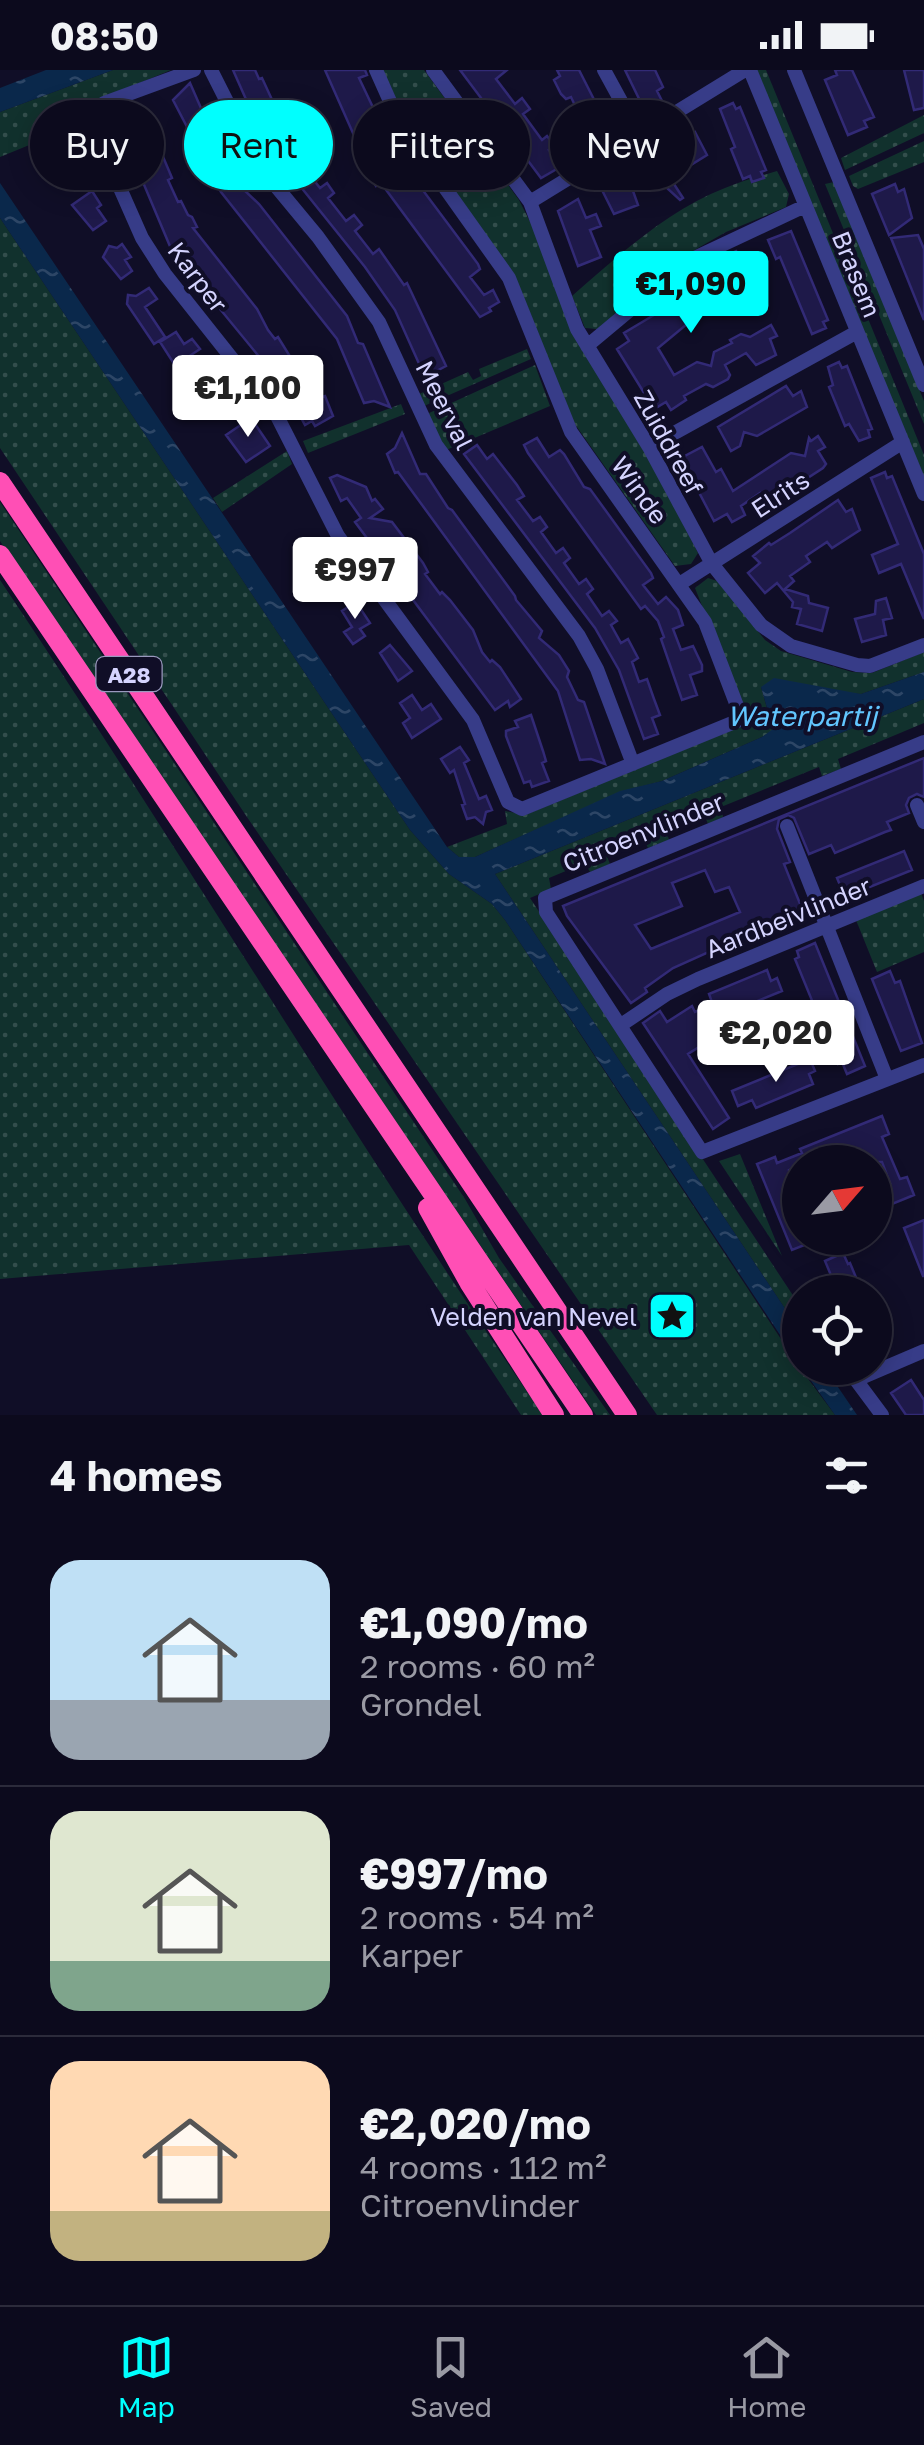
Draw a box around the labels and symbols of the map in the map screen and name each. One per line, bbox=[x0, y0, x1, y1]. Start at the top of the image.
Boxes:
street label: Brasem bbox=[826, 226, 888, 322]
street label: Karper bbox=[161, 236, 235, 319]
pin: €1,090 bbox=[610, 251, 772, 336]
pin: €1,100 bbox=[167, 355, 329, 440]
street label: Meerval bbox=[409, 355, 481, 455]
street label: Zuiddreef bbox=[628, 384, 710, 500]
street label: Winde bbox=[605, 450, 675, 530]
street label: Elrits bbox=[745, 464, 815, 524]
pin: €997 bbox=[296, 537, 414, 622]
road number: A28 bbox=[96, 657, 162, 691]
water label: Waterpartij bbox=[727, 699, 881, 732]
street label: Citroenvlinder bbox=[558, 785, 728, 878]
street label: Aardbeivlinder bbox=[701, 870, 876, 964]
pin: €2,020 bbox=[695, 1000, 857, 1085]
north arrow bbox=[782, 1145, 892, 1255]
place icon: Velden van Nevel bbox=[646, 1290, 698, 1342]
place label: Velden van Nevel bbox=[430, 1301, 637, 1332]

